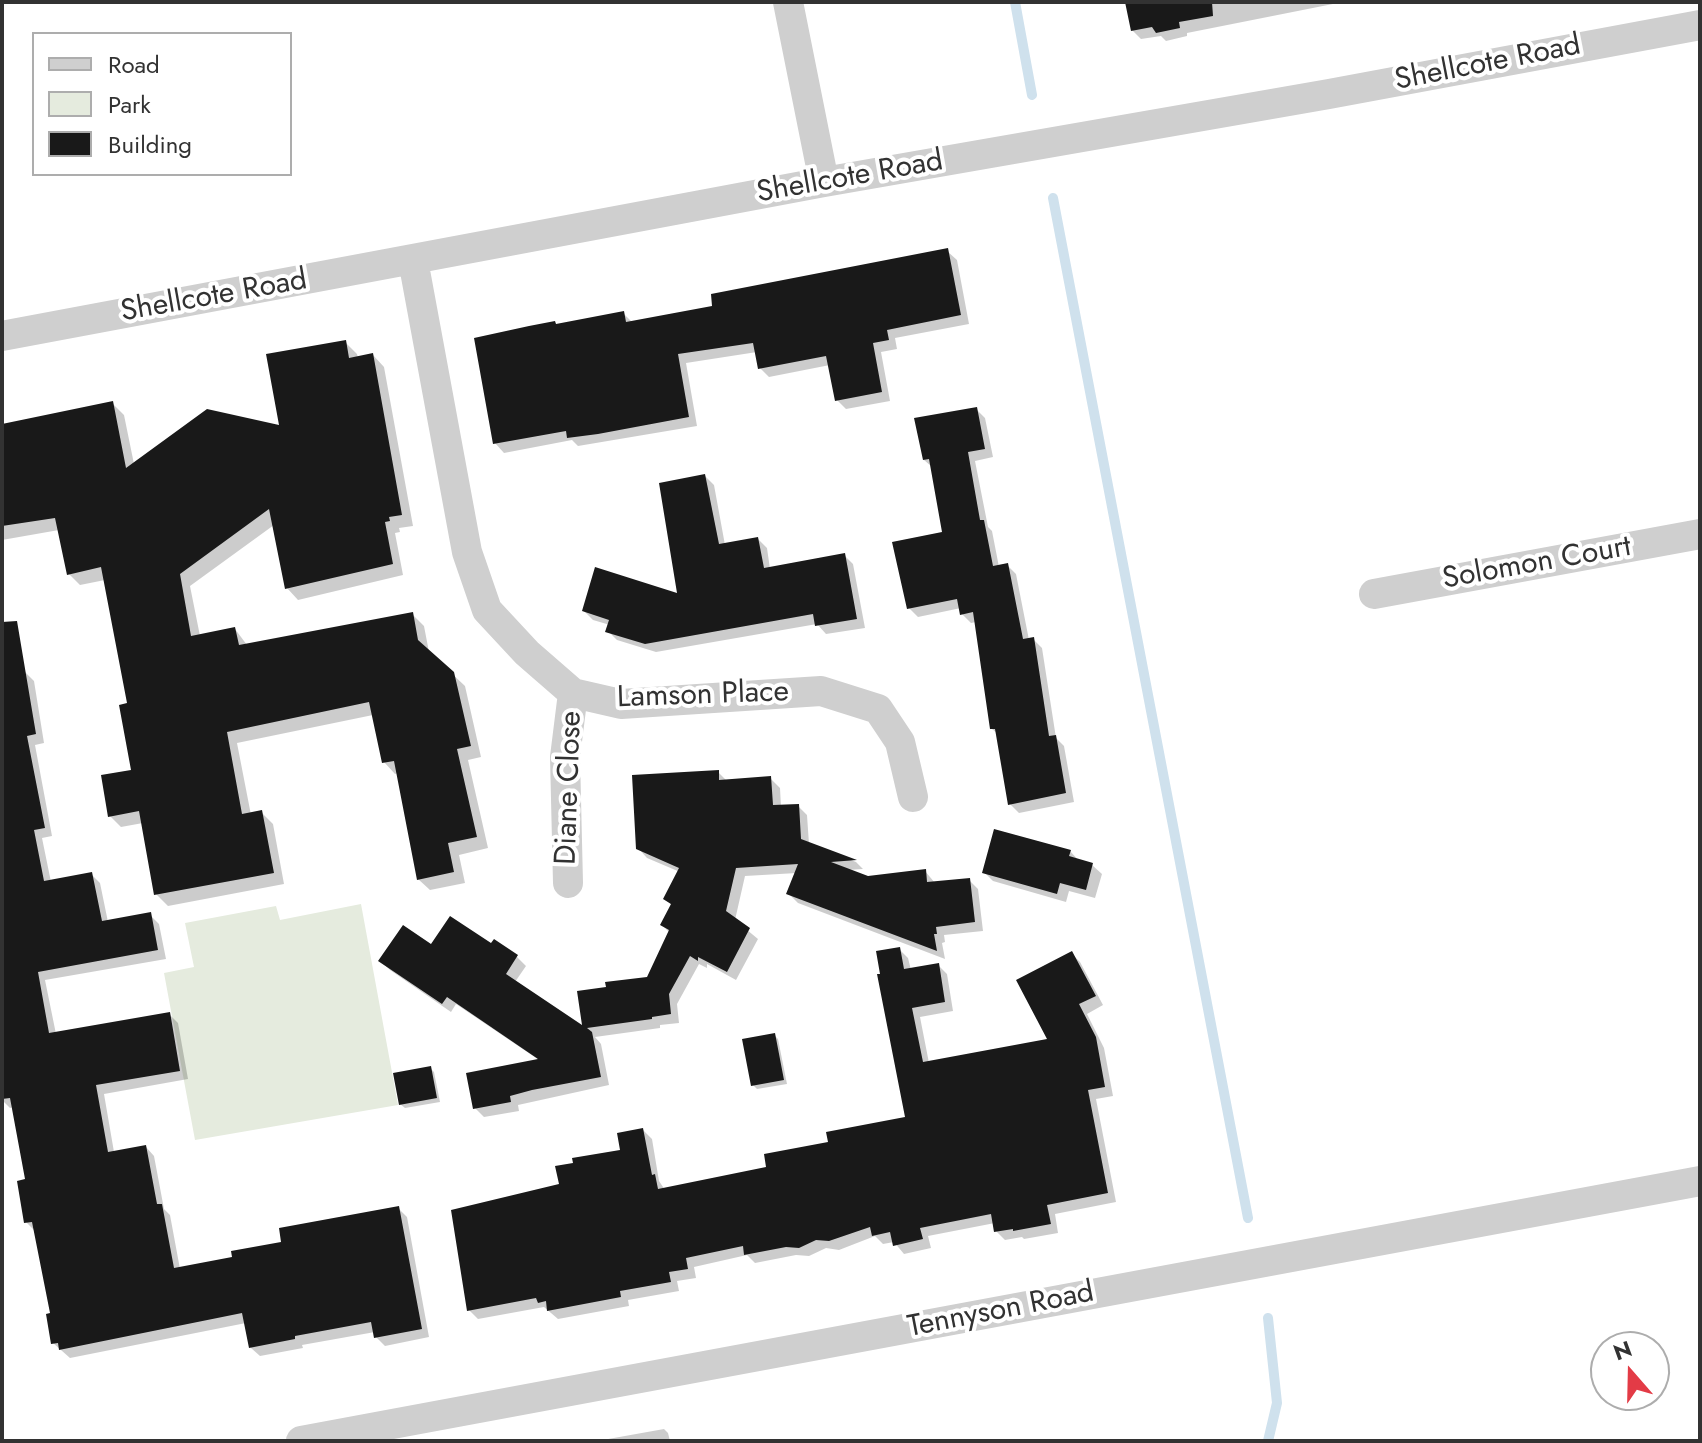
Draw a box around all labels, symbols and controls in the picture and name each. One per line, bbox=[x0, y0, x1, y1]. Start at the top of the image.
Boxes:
street label: Shellcote Road bbox=[1392, 28, 1584, 100]
legend bbox=[32, 32, 292, 176]
text: Road bbox=[108, 47, 160, 82]
text: Park bbox=[108, 87, 151, 122]
text: Building bbox=[108, 127, 192, 162]
street label: Shellcote Road bbox=[754, 144, 946, 212]
street label: Shellcote Road bbox=[118, 263, 310, 331]
street label: Solomon Court bbox=[1440, 530, 1634, 598]
street label: Lamson Place bbox=[616, 675, 790, 717]
street label: Diane Close bbox=[549, 710, 591, 866]
street label: Tennyson Road bbox=[905, 1275, 1097, 1347]
north arrow bbox=[1590, 1331, 1670, 1411]
text: N bbox=[1609, 1332, 1636, 1368]

